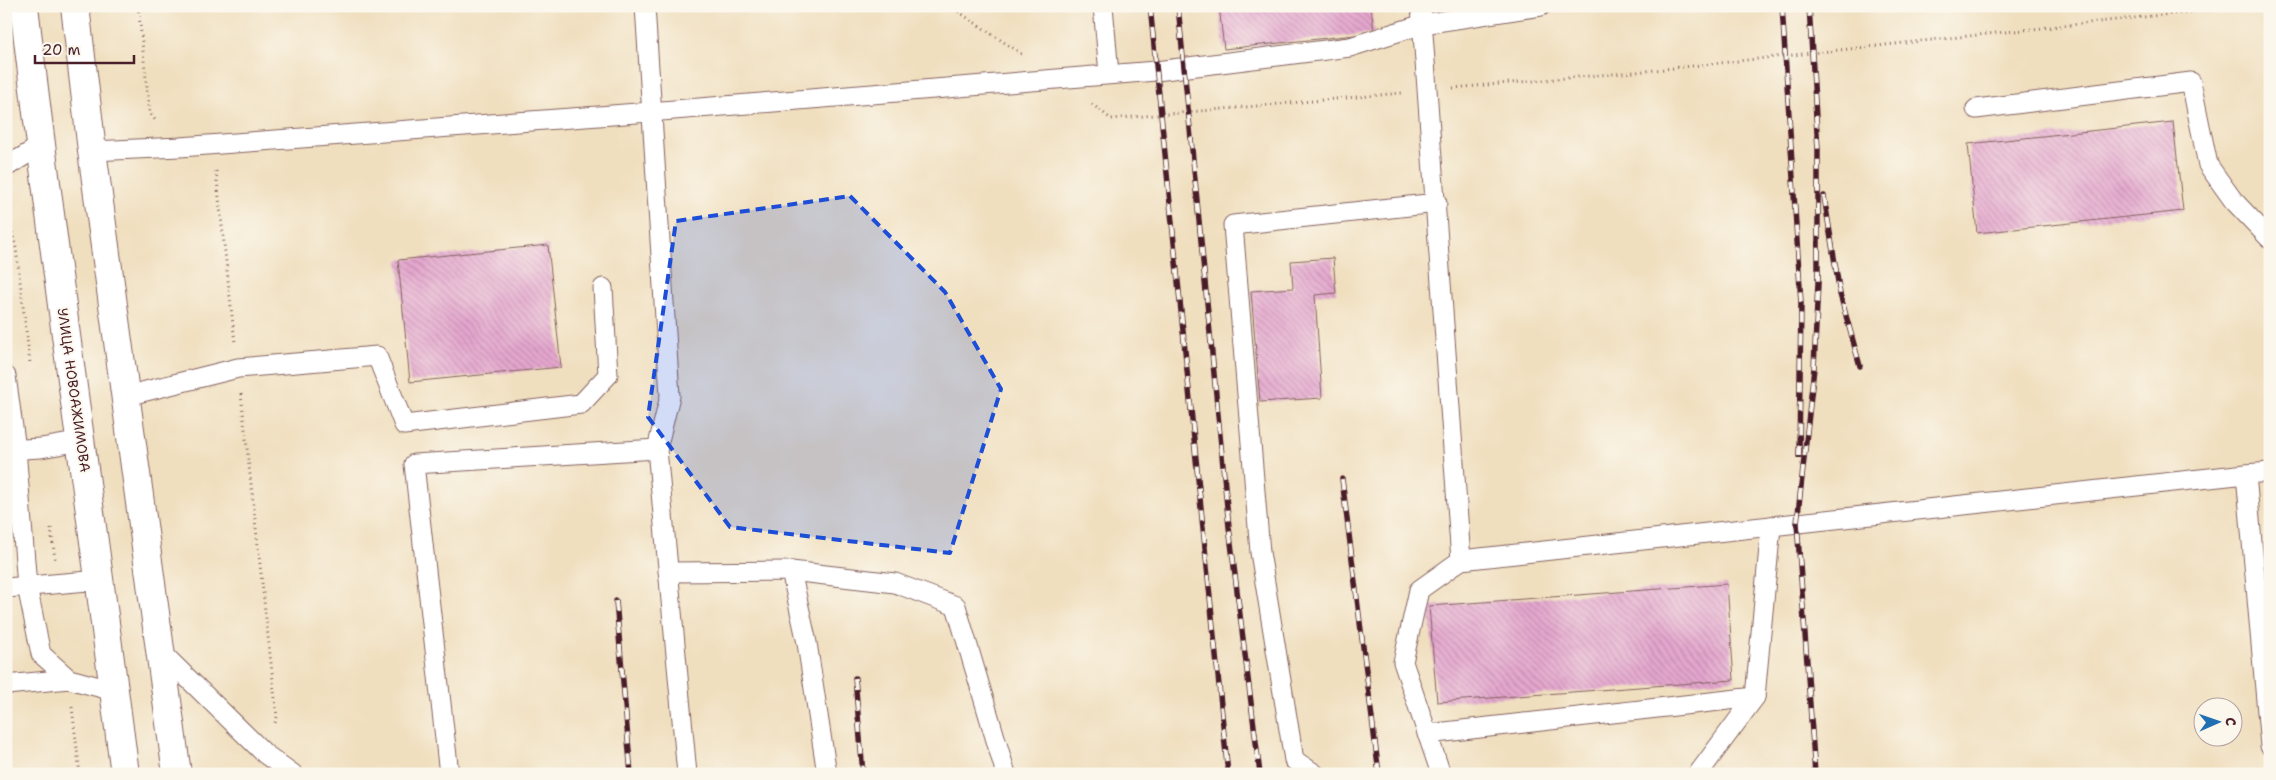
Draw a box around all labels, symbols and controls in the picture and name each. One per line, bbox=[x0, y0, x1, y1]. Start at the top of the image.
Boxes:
scale bar bbox=[35, 32, 134, 64]
text: 20 m bbox=[42, 40, 81, 60]
street label: УЛИЦА НОВОАЖИМОВА bbox=[54, 307, 94, 473]
north arrow bbox=[2194, 698, 2244, 748]
text: С bbox=[2222, 717, 2240, 726]

